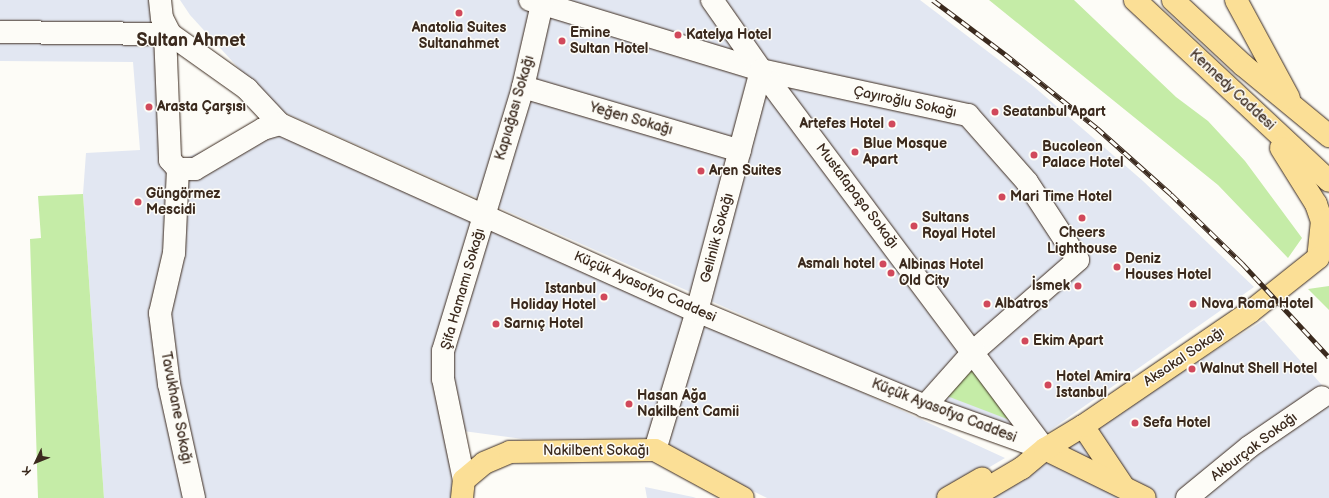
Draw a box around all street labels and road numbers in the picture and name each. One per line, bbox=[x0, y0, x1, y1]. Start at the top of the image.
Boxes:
street label: Kennedy Caddesi bbox=[1185, 46, 1279, 134]
street label: Kapıağası Sokağı bbox=[492, 53, 538, 163]
street label: Çayıroğlu Sokağı bbox=[852, 83, 958, 121]
street label: Yeğen Sokağı bbox=[587, 99, 675, 139]
street label: Mustafapaşa Sokağı bbox=[812, 140, 902, 252]
street label: Gelinlik Sokağı bbox=[697, 191, 737, 285]
street label: Şifa Hamamı Sokağı bbox=[438, 226, 488, 352]
street label: Küçük Ayasofya Caddesi bbox=[571, 248, 719, 326]
street label: Aksakal Sokağı bbox=[1140, 324, 1228, 390]
street label: Tavukhane Sokağı bbox=[157, 350, 195, 466]
street label: Küçük Ayasofya Caddesi bbox=[869, 376, 1019, 446]
street label: Akburçak Sokağı bbox=[1207, 409, 1301, 485]
street label: Nakilbent Sokağı bbox=[543, 443, 649, 459]

